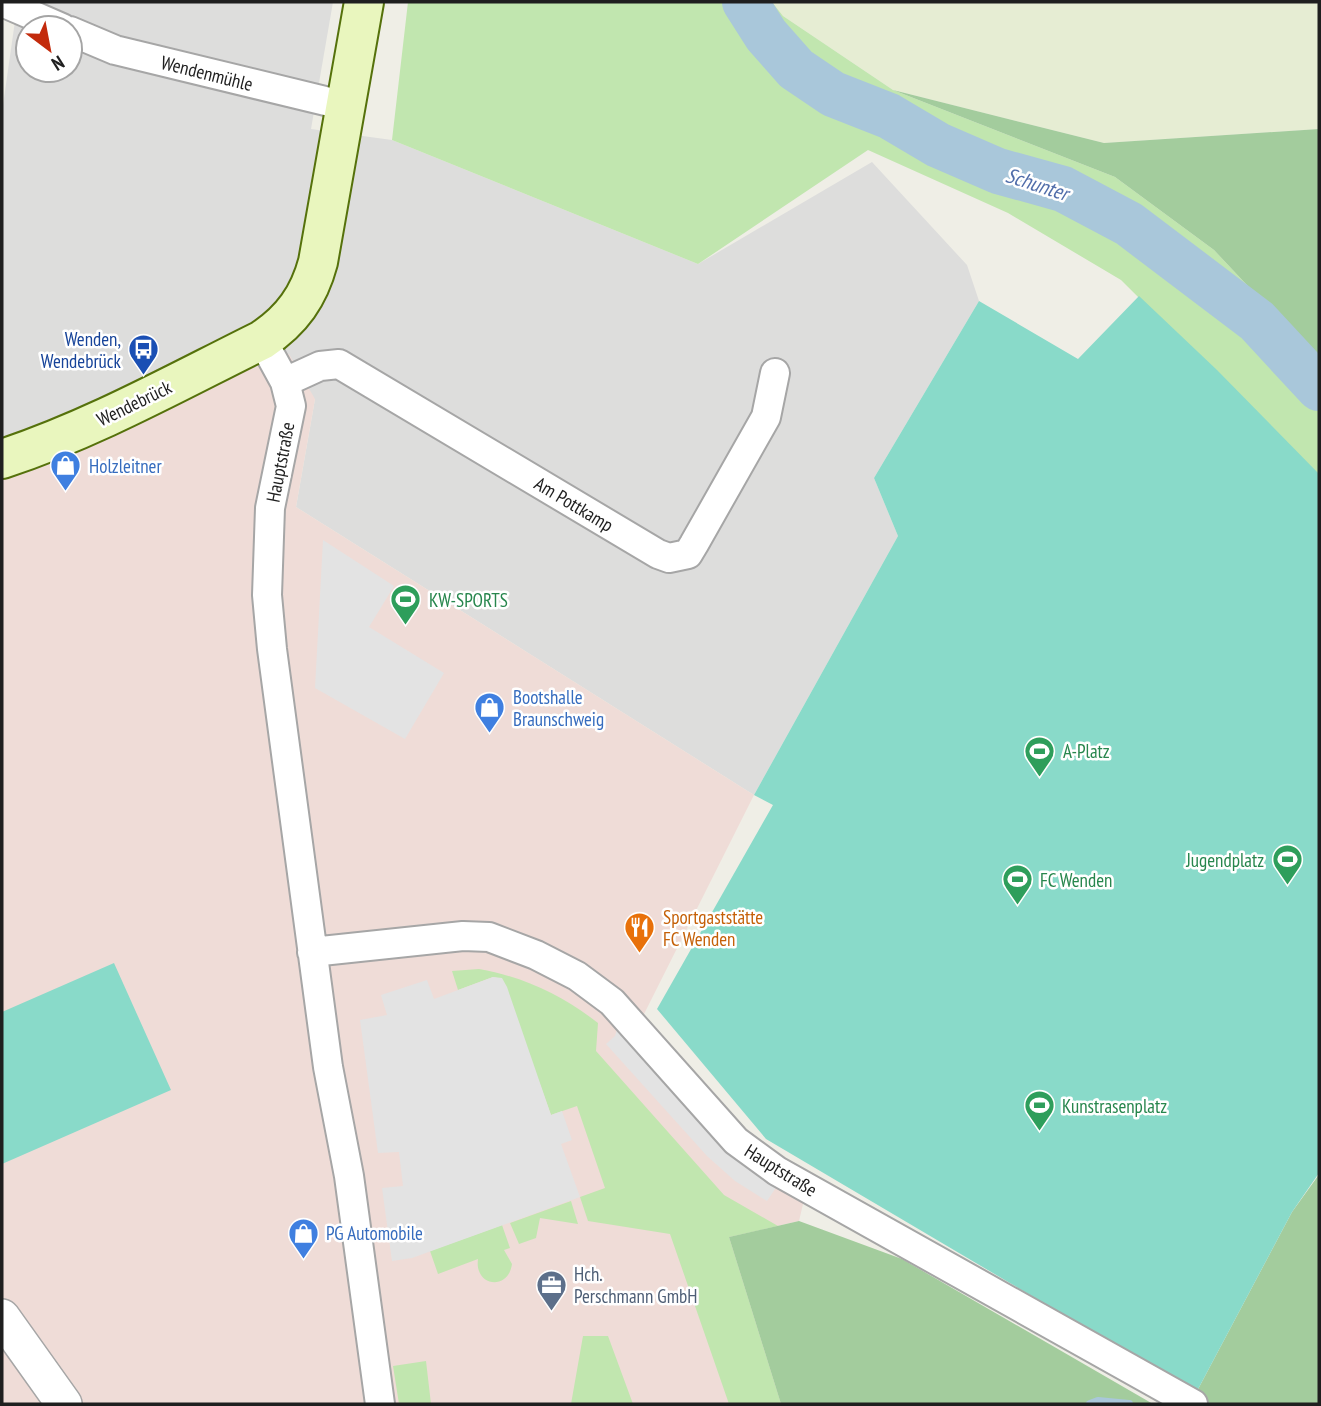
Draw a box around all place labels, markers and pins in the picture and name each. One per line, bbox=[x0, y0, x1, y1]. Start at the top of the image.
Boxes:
place label: Wenden, Wendebrück bbox=[41, 327, 122, 373]
bus stop icon: Wenden, Wendebrück bbox=[127, 333, 161, 377]
shop icon: Holzleitner bbox=[49, 449, 83, 493]
place label: Holzleitner bbox=[89, 454, 162, 478]
sports icon: KW-SPORTS bbox=[389, 583, 423, 627]
place label: KW-SPORTS bbox=[429, 588, 508, 612]
place label: Bootshalle Braunschweig bbox=[513, 685, 604, 731]
shop icon: Bootshalle Braunschweig bbox=[473, 691, 507, 735]
sports icon: A-Platz bbox=[1023, 734, 1057, 778]
place label: A-Platz bbox=[1063, 739, 1110, 763]
sports icon: Jugendplatz bbox=[1270, 843, 1304, 887]
place label: Jugendplatz bbox=[1185, 848, 1264, 872]
sports icon: FC Wenden bbox=[1000, 863, 1034, 907]
place label: FC Wenden bbox=[1040, 868, 1112, 892]
place label: Sportgaststätte FC Wenden bbox=[663, 905, 763, 951]
restaurant icon: Sportgaststätte FC Wenden bbox=[623, 911, 657, 955]
sports icon: Kunstrasenplatz bbox=[1022, 1089, 1056, 1133]
place label: Kunstrasenplatz bbox=[1062, 1094, 1167, 1118]
shop icon: PG Automobile bbox=[286, 1216, 320, 1260]
place label: PG Automobile bbox=[326, 1221, 423, 1245]
place label: Hch. Perschmann GmbH bbox=[574, 1262, 697, 1308]
office icon: Hch. Perschmann GmbH bbox=[534, 1268, 568, 1312]

